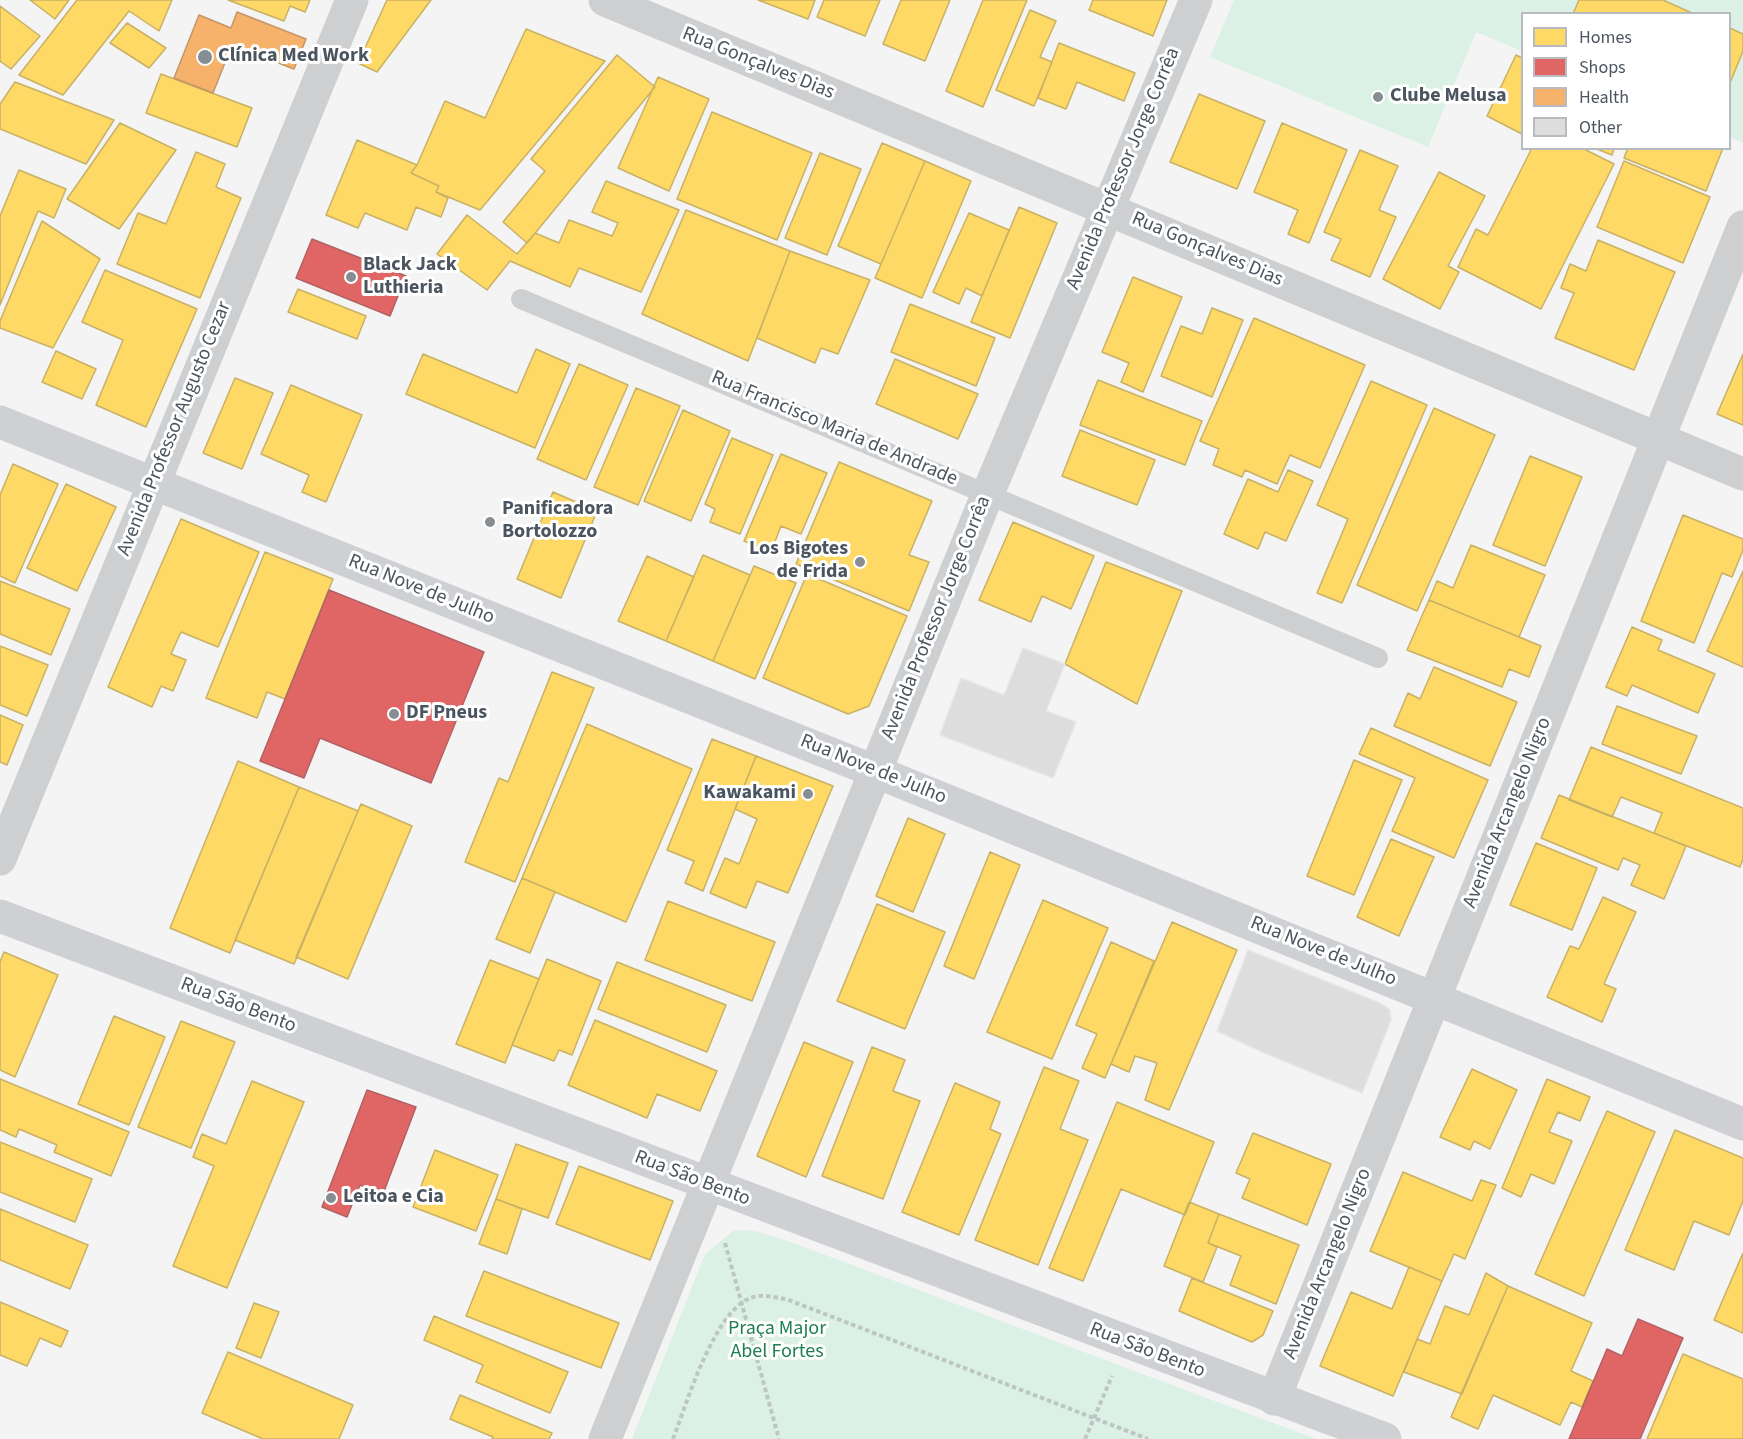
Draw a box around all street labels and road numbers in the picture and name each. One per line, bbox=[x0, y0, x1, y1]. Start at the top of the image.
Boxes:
street label: Rua Gonçalves Dias bbox=[678, 23, 838, 105]
street label: Avenida Professor Jorge Corrêa bbox=[1062, 44, 1186, 294]
street label: Rua Gonçalves Dias bbox=[1128, 207, 1286, 293]
street label: Avenida Professor Augusto Cezar bbox=[113, 298, 237, 560]
street label: Rua Francisco Maria de Andrade bbox=[707, 366, 961, 492]
street label: Avenida Professor Jorge Corrêa bbox=[877, 493, 997, 743]
street label: Rua Nove de Julho bbox=[344, 550, 498, 630]
street label: Avenida Arcangelo Nigro bbox=[1459, 714, 1557, 912]
street label: Rua Nove de Julho bbox=[796, 730, 950, 810]
street label: Rua Nove de Julho bbox=[1246, 912, 1400, 992]
street label: Rua São Bento bbox=[177, 973, 299, 1039]
street label: Rua São Bento bbox=[631, 1146, 753, 1212]
street label: Avenida Arcangelo Nigro bbox=[1279, 1165, 1377, 1363]
street label: Rua São Bento bbox=[1086, 1318, 1208, 1384]

